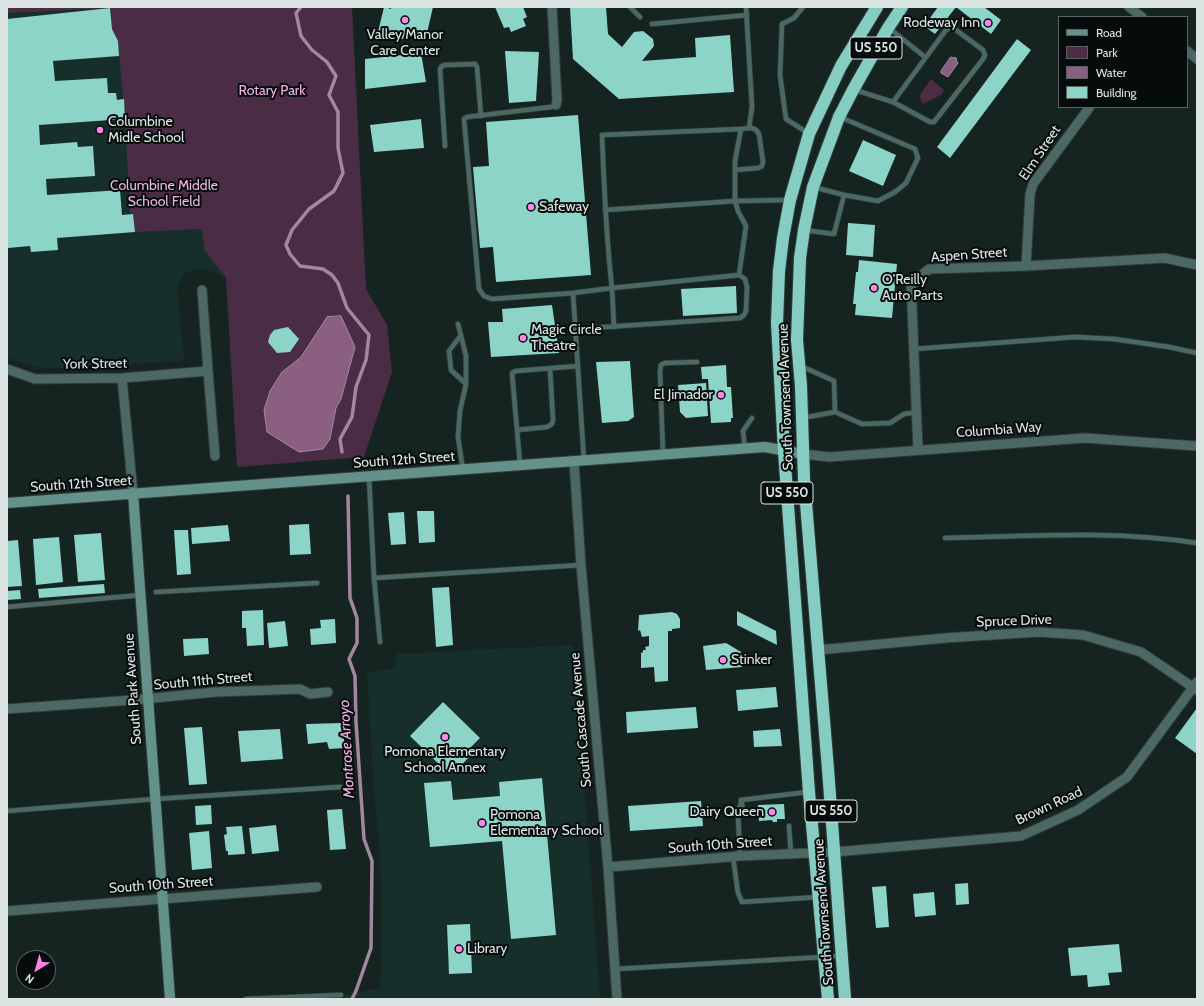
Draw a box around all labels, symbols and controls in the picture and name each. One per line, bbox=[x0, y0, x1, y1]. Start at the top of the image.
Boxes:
marker: Valley Manor Care Center bbox=[400, 15, 410, 25]
place label: Rodeway Inn bbox=[903, 15, 980, 31]
legend bbox=[1058, 16, 1188, 108]
marker: Rodeway Inn bbox=[983, 18, 993, 28]
text: Road bbox=[1096, 25, 1122, 40]
place label: Valley Manor Care Center bbox=[367, 27, 443, 60]
road number: US 550 bbox=[850, 37, 902, 59]
text: Park bbox=[1096, 45, 1118, 60]
text: Water bbox=[1096, 65, 1126, 80]
park label: Rotary Park bbox=[238, 83, 306, 99]
text: Building bbox=[1096, 85, 1137, 100]
place label: Columbine Midle School bbox=[108, 114, 184, 146]
street label: Elm Street bbox=[1016, 122, 1064, 184]
marker: Columbine Midle School bbox=[95, 125, 105, 135]
park label: Columbine Middle School Field bbox=[110, 178, 218, 210]
place label: Safeway bbox=[539, 199, 589, 215]
marker: Safeway bbox=[526, 202, 536, 212]
street label: Aspen Street bbox=[930, 244, 1008, 266]
place label: O'Reilly Auto Parts bbox=[882, 272, 943, 304]
marker: O'Reilly Auto Parts bbox=[869, 283, 879, 293]
place label: Magic Circle Theatre bbox=[531, 322, 602, 354]
street label: South Townsend Avenue bbox=[775, 323, 797, 471]
marker: Magic Circle Theatre bbox=[518, 333, 528, 343]
street label: York Street bbox=[63, 355, 127, 373]
place label: El Jimador bbox=[653, 387, 713, 403]
marker: El Jimador bbox=[716, 390, 726, 400]
street label: Columbia Way bbox=[956, 419, 1042, 441]
street label: South 12th Street bbox=[353, 448, 455, 472]
street label: South 12th Street bbox=[30, 472, 132, 496]
road number: US 550 bbox=[761, 482, 813, 504]
street label: Spruce Drive bbox=[976, 611, 1052, 631]
street label: South Park Avenue bbox=[121, 633, 145, 745]
street label: South Cascade Avenue bbox=[567, 652, 595, 788]
place label: Stinker bbox=[731, 652, 772, 668]
marker: Stinker bbox=[718, 655, 728, 665]
street label: South 11th Street bbox=[153, 668, 253, 694]
water label: Montrose Arroyo bbox=[335, 699, 359, 799]
marker: Pomona Elementary School Annex bbox=[440, 732, 450, 742]
place label: Pomona Elementary School Annex bbox=[384, 744, 506, 776]
street label: Brown Road bbox=[1013, 783, 1085, 829]
road number: US 550 bbox=[805, 800, 857, 822]
place label: Dairy Queen bbox=[689, 804, 764, 820]
place label: Pomona Elementary School bbox=[490, 807, 602, 840]
marker: Dairy Queen bbox=[767, 807, 777, 817]
marker: Pomona Elementary School bbox=[477, 818, 487, 828]
street label: South 10th Street bbox=[667, 833, 773, 857]
street label: South Townsend Avenue bbox=[811, 838, 837, 986]
street label: South 10th Street bbox=[108, 873, 214, 897]
place label: Library bbox=[467, 941, 507, 957]
marker: Library bbox=[454, 944, 464, 954]
north arrow bbox=[16, 950, 56, 990]
text: N bbox=[22, 971, 37, 987]

